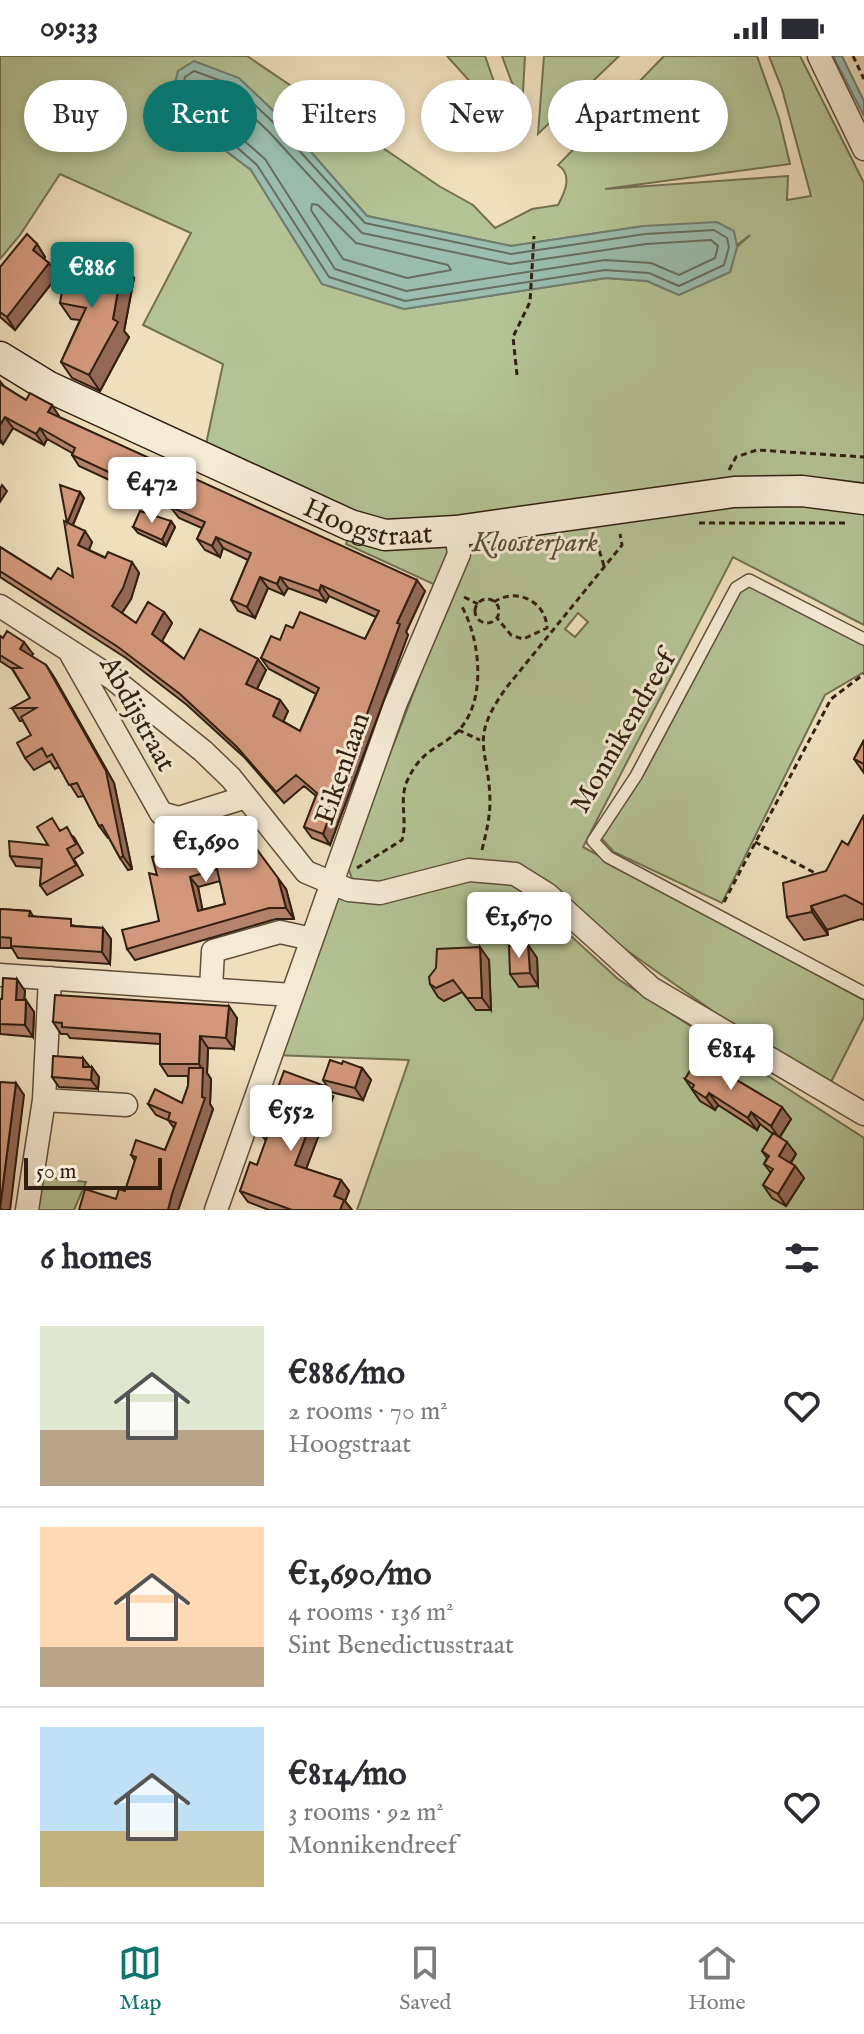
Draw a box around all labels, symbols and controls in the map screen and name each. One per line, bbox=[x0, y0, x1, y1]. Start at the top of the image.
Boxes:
text: 09:33 bbox=[40, 9, 98, 47]
chip: Buy bbox=[24, 80, 127, 152]
chip: Rent bbox=[143, 80, 257, 152]
chip: Filters bbox=[273, 80, 405, 152]
chip: New bbox=[421, 80, 532, 152]
chip: Apartment bbox=[548, 80, 728, 152]
pin: €886 bbox=[45, 242, 139, 310]
text: €886 bbox=[69, 251, 115, 284]
pin: €472 bbox=[105, 457, 199, 525]
text: €472 bbox=[126, 466, 178, 499]
street label: Hoogstraat bbox=[297, 491, 434, 555]
park label: Kloosterpark bbox=[471, 526, 598, 561]
street label: Monnikendreef bbox=[564, 641, 687, 820]
street label: Abdijstraat bbox=[90, 650, 183, 778]
street label: Eikenlaan bbox=[308, 708, 379, 829]
pin: €1,690 bbox=[141, 816, 271, 884]
text: €1,690 bbox=[173, 825, 239, 858]
pin: €1,670 bbox=[454, 892, 584, 960]
text: €1,670 bbox=[485, 901, 553, 934]
pin: €814 bbox=[684, 1024, 778, 1092]
text: €814 bbox=[707, 1033, 755, 1066]
pin: €552 bbox=[244, 1085, 338, 1153]
text: €552 bbox=[268, 1094, 314, 1127]
scale bar bbox=[24, 1154, 162, 1190]
text: 50 m bbox=[36, 1158, 77, 1186]
icon: filters bbox=[780, 1236, 824, 1280]
text: 6 homes bbox=[40, 1237, 152, 1280]
text: €886/mo bbox=[288, 1352, 405, 1395]
icon: home bbox=[104, 1358, 200, 1454]
icon: heart bbox=[780, 1384, 824, 1428]
text: 2 rooms · 70 m² bbox=[288, 1395, 448, 1428]
text: Hoogstraat bbox=[288, 1428, 411, 1461]
text: €1,690/mo bbox=[288, 1553, 432, 1596]
icon: home bbox=[104, 1559, 200, 1655]
icon: heart bbox=[780, 1585, 824, 1629]
text: 4 rooms · 136 m² bbox=[288, 1596, 454, 1629]
text: Sint Benedictusstraat bbox=[288, 1629, 514, 1662]
text: €814/mo bbox=[288, 1753, 407, 1796]
icon: home bbox=[104, 1759, 200, 1855]
icon: heart bbox=[780, 1785, 824, 1829]
text: 3 rooms · 92 m² bbox=[288, 1796, 444, 1829]
text: Monnikendreef bbox=[288, 1829, 457, 1862]
tab: Map bbox=[118, 1941, 162, 2017]
tab: Saved bbox=[399, 1941, 451, 2017]
tab: Home bbox=[688, 1941, 746, 2017]

